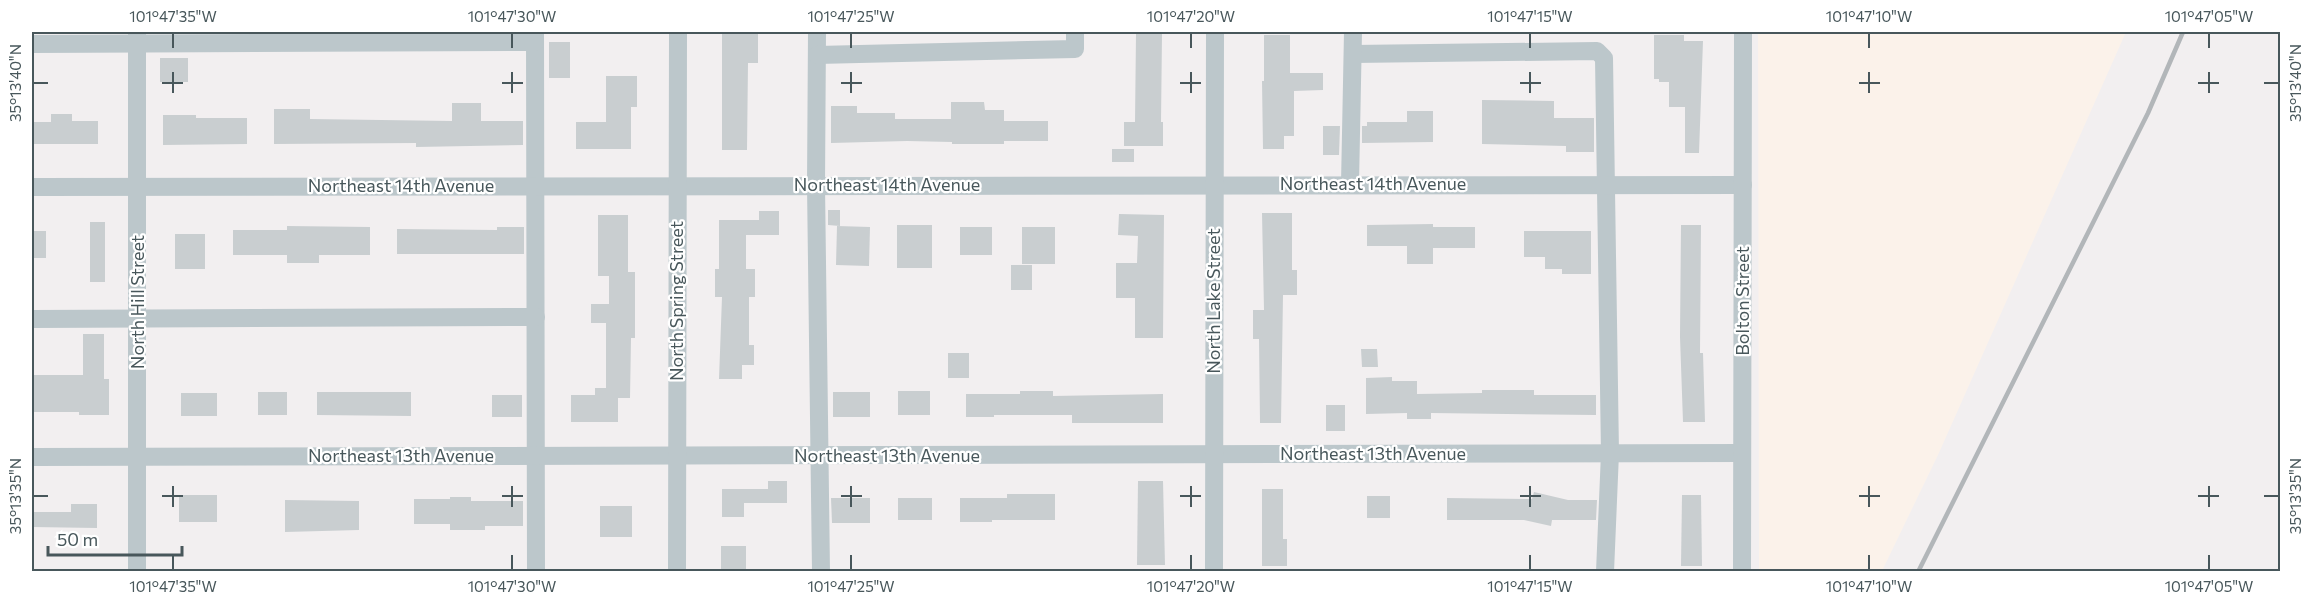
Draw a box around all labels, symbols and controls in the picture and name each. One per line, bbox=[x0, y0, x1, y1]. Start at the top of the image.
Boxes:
text: 101°47'35"W bbox=[129, 7, 217, 25]
text: 101°47'30"W bbox=[468, 7, 556, 25]
text: 101°47'25"W bbox=[807, 7, 895, 25]
text: 101°47'20"W bbox=[1147, 7, 1235, 25]
text: 101°47'15"W bbox=[1487, 7, 1573, 25]
text: 101°47'10"W bbox=[1826, 7, 1912, 25]
text: 101°47'05"W bbox=[2165, 7, 2253, 25]
text: 35°13'40"N bbox=[6, 44, 24, 122]
text: 35°13'40"N bbox=[2286, 44, 2304, 122]
street label: Northeast 14th Avenue bbox=[1280, 172, 1466, 194]
street label: Northeast 14th Avenue bbox=[794, 173, 980, 195]
street label: Northeast 14th Avenue bbox=[308, 174, 494, 196]
street label: North Spring Street bbox=[665, 221, 687, 381]
street label: North Lake Street bbox=[1202, 228, 1224, 374]
street label: North Hill Street bbox=[126, 235, 148, 369]
street label: Bolton Street bbox=[1731, 246, 1753, 356]
street label: Northeast 13th Avenue bbox=[1280, 442, 1466, 464]
street label: Northeast 13th Avenue bbox=[308, 444, 494, 466]
street label: Northeast 13th Avenue bbox=[794, 444, 980, 466]
text: 35°13'35"N bbox=[6, 458, 24, 534]
text: 35°13'35"N bbox=[2286, 458, 2304, 534]
scale bar bbox=[48, 519, 182, 557]
text: 50 m bbox=[57, 528, 98, 550]
text: 101°47'35"W bbox=[129, 577, 217, 595]
text: 101°47'30"W bbox=[468, 577, 556, 595]
text: 101°47'25"W bbox=[807, 577, 895, 595]
text: 101°47'20"W bbox=[1147, 577, 1235, 595]
text: 101°47'15"W bbox=[1487, 577, 1573, 595]
text: 101°47'10"W bbox=[1826, 577, 1912, 595]
text: 101°47'05"W bbox=[2165, 577, 2253, 595]

